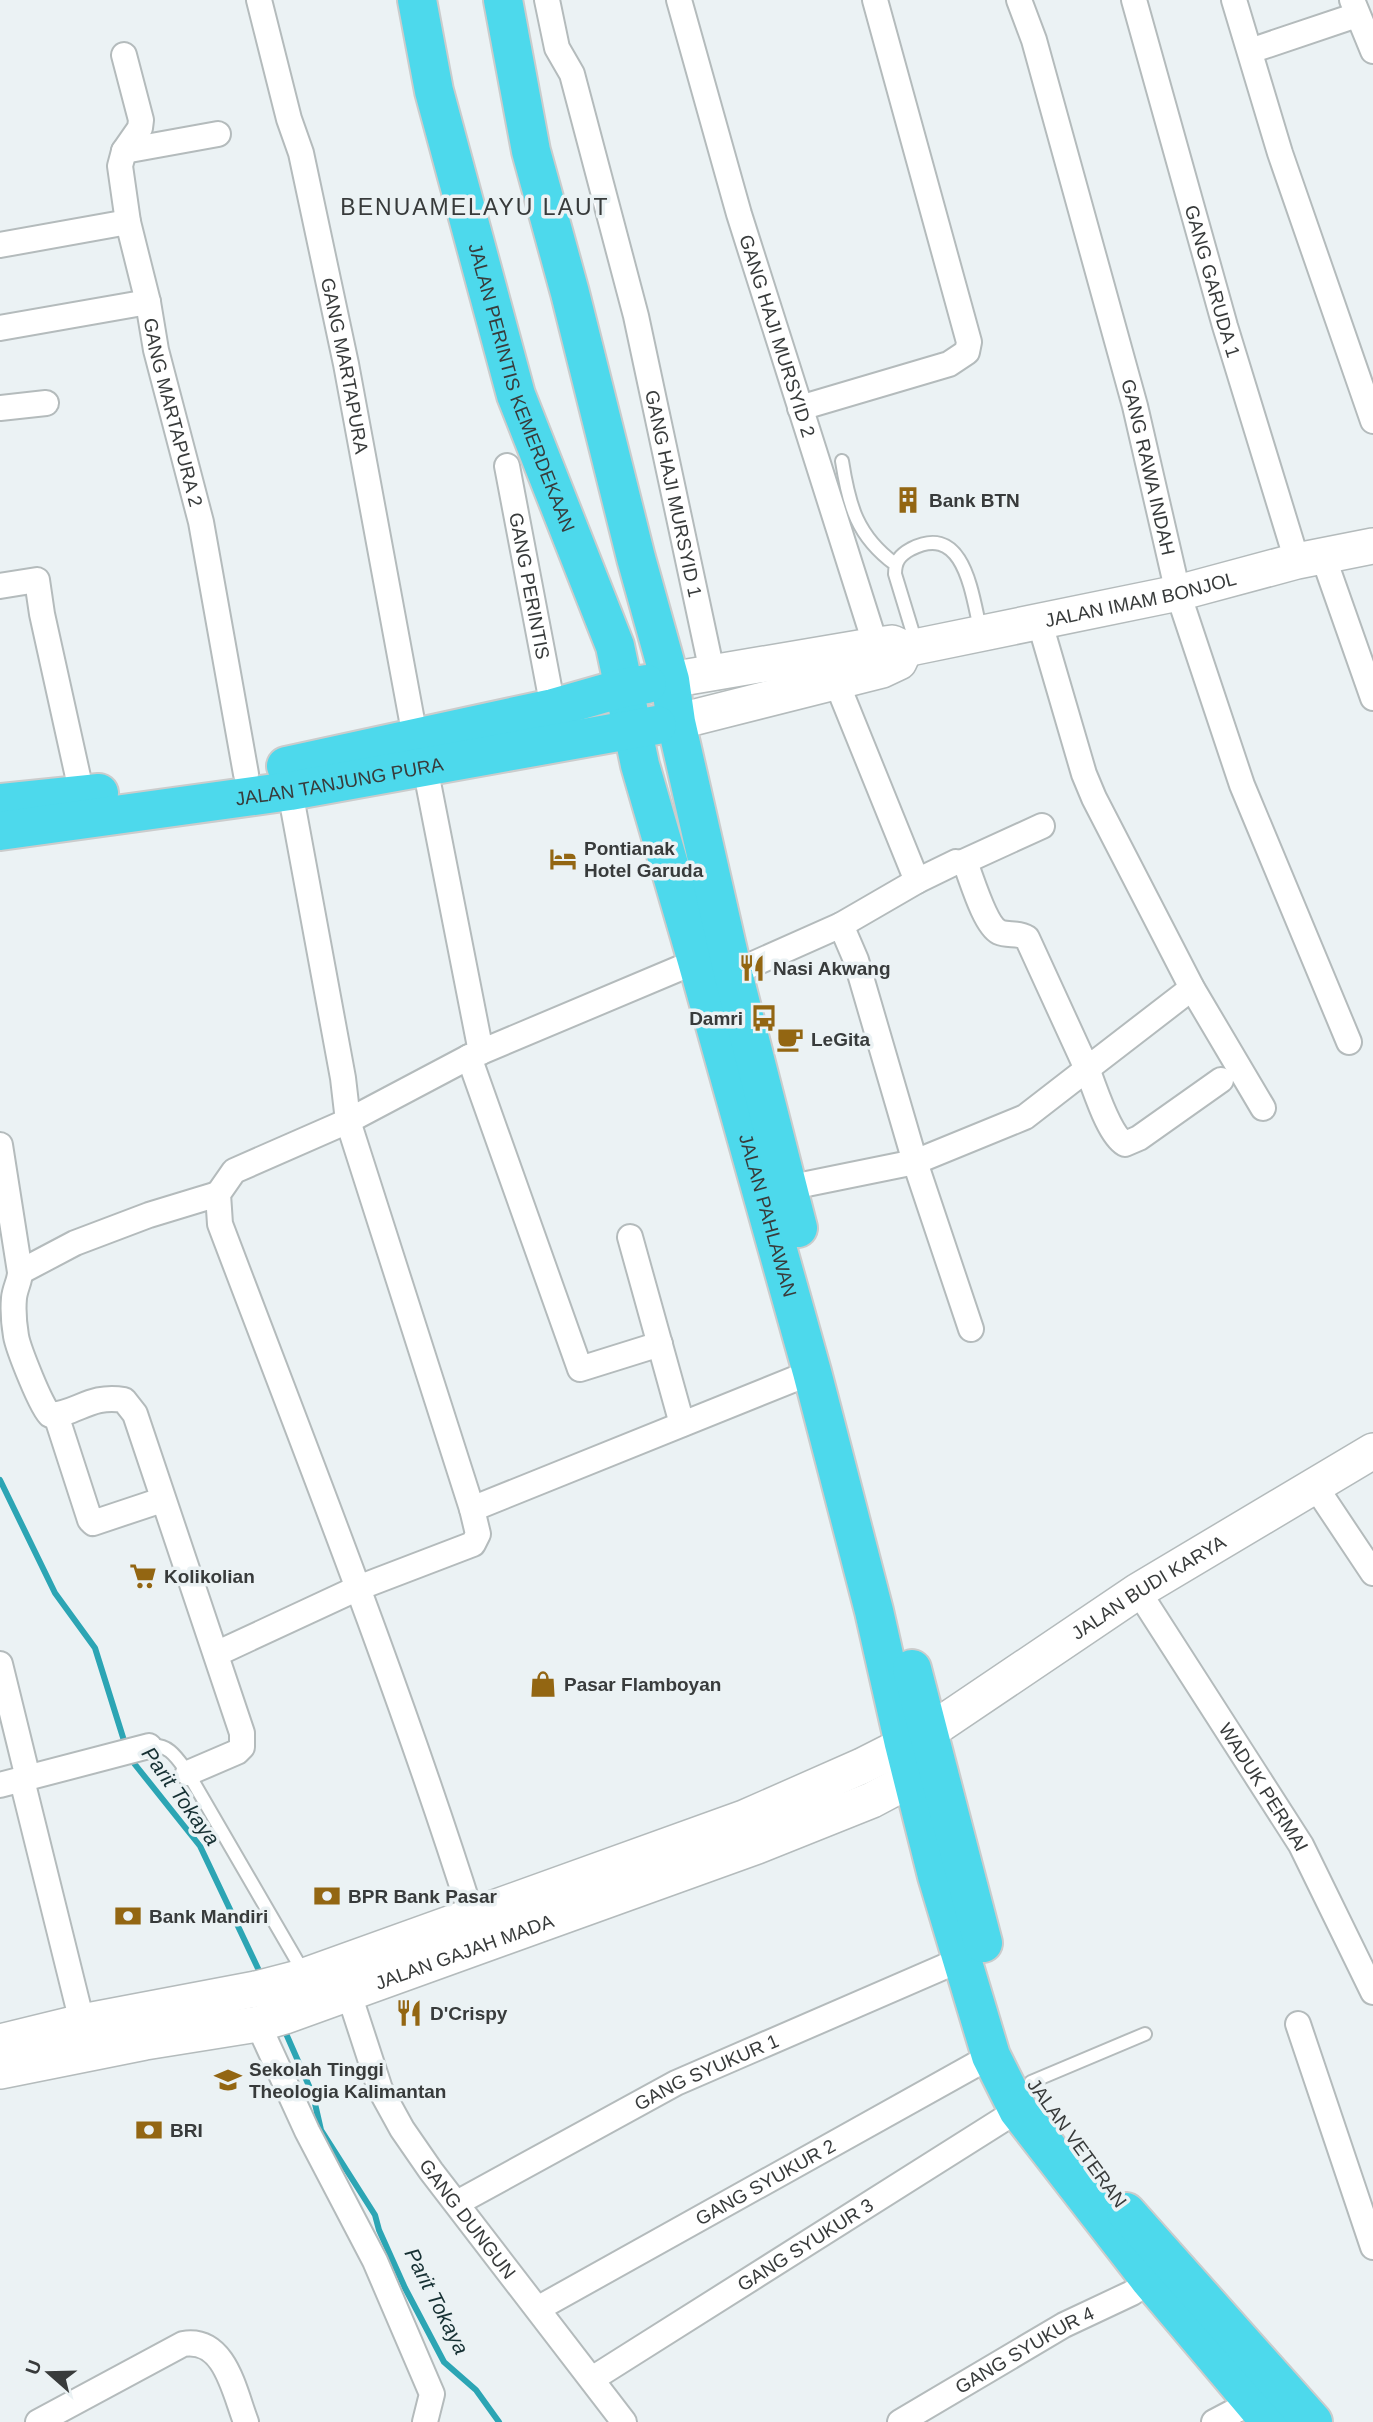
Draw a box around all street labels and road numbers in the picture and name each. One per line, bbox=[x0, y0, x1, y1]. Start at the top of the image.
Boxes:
street label: GANG GARUDA 1 bbox=[1181, 203, 1244, 360]
street label: GANG HAJI MURSYID 2 bbox=[736, 232, 820, 440]
street label: JALAN PERINTIS KEMERDEKAAN bbox=[465, 241, 579, 535]
street label: GANG MARTAPURA bbox=[317, 276, 373, 456]
street label: GANG MARTAPURA 2 bbox=[140, 316, 207, 509]
street label: GANG RAWA INDAH bbox=[1118, 377, 1179, 557]
street label: GANG HAJI MURSYID 1 bbox=[642, 388, 706, 599]
street label: GANG PERINTIS bbox=[506, 511, 554, 661]
street label: JALAN IMAM BONJOL bbox=[1043, 567, 1238, 631]
street label: JALAN TANJUNG PURA bbox=[234, 753, 445, 809]
street label: JALAN PAHLAWAN bbox=[735, 1131, 801, 1299]
street label: JALAN BUDI KARYA bbox=[1068, 1531, 1230, 1643]
street label: WADUK PERMAI bbox=[1215, 1719, 1313, 1854]
street label: JALAN GAJAH MADA bbox=[372, 1910, 557, 1993]
street label: GANG SYUKUR 1 bbox=[631, 2029, 782, 2114]
street label: JALAN VETERAN bbox=[1023, 2074, 1131, 2212]
street label: GANG SYUKUR 2 bbox=[692, 2135, 839, 2229]
street label: GANG DUNGUN bbox=[416, 2155, 520, 2283]
street label: GANG SYUKUR 3 bbox=[733, 2194, 877, 2295]
street label: GANG SYUKUR 4 bbox=[951, 2302, 1097, 2398]

